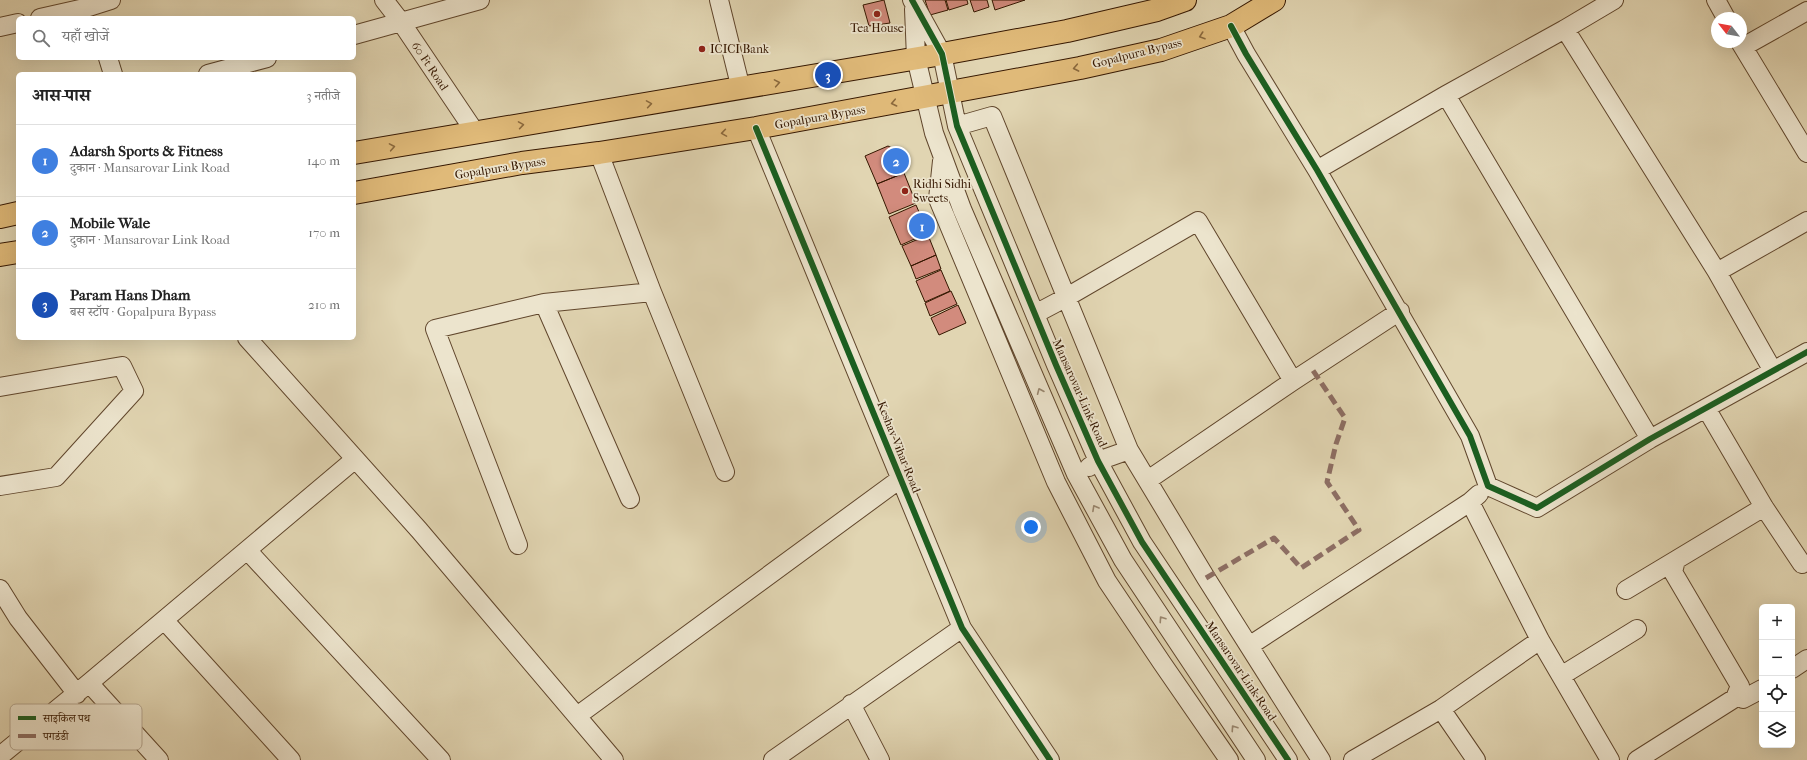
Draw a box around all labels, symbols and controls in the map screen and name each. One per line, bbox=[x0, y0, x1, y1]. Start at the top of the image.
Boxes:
marker: Tea House bbox=[872, 9, 882, 19]
north arrow bbox=[1711, 12, 1747, 48]
search box bbox=[16, 16, 356, 60]
place label: Tea House bbox=[850, 21, 904, 35]
icon: search bbox=[30, 27, 52, 49]
text: यहाँ खोजें bbox=[62, 27, 109, 45]
one-way arrow bbox=[1199, 31, 1206, 40]
street label: Gopalpura Bypass bbox=[1091, 35, 1184, 71]
street label: 60 Ft Road bbox=[409, 39, 452, 93]
place label: ICICI Bank bbox=[710, 42, 770, 56]
marker: ICICI Bank bbox=[697, 44, 707, 54]
pin: 3 bbox=[815, 60, 841, 90]
one-way arrow bbox=[1073, 64, 1080, 72]
one-way arrow bbox=[774, 79, 780, 88]
text: आस-पास bbox=[32, 85, 91, 105]
text: 3 नतीजे bbox=[306, 88, 340, 103]
one-way arrow bbox=[891, 99, 897, 107]
one-way arrow bbox=[646, 100, 652, 109]
street label: Gopalpura Bypass bbox=[774, 102, 867, 132]
one-way arrow bbox=[518, 121, 524, 130]
one-way arrow bbox=[721, 128, 727, 137]
text: Adarsh Sports & Fitness bbox=[70, 142, 223, 160]
one-way arrow bbox=[389, 143, 396, 151]
pin: 2 bbox=[883, 146, 909, 176]
text: 1 bbox=[43, 153, 47, 168]
text: 140 m bbox=[307, 153, 340, 168]
street label: Gopalpura Bypass bbox=[454, 154, 547, 182]
text: दुकान · Mansarovar Link Road bbox=[70, 160, 230, 175]
place label: Ridhi Sidhi Sweets bbox=[913, 177, 971, 205]
marker: Ridhi Sidhi Sweets bbox=[900, 186, 910, 196]
pin: 1 bbox=[909, 211, 935, 241]
text: Mobile Wale bbox=[70, 214, 150, 232]
text: 2 bbox=[42, 225, 48, 240]
text: 170 m bbox=[308, 225, 340, 240]
text: दुकान · Mansarovar Link Road bbox=[70, 232, 230, 247]
text: Param Hans Dham bbox=[70, 286, 190, 304]
text: 3 bbox=[42, 297, 48, 312]
text: 210 m bbox=[308, 297, 340, 312]
text: बस स्टॉप · Gopalpura Bypass bbox=[70, 304, 216, 319]
street label: Mansarovar Link Road bbox=[1050, 337, 1110, 450]
one-way arrow bbox=[1037, 387, 1045, 395]
street label: Keshav Vihar Road bbox=[874, 399, 924, 495]
one-way arrow bbox=[1092, 505, 1099, 512]
your location bbox=[1021, 517, 1041, 537]
map controls bbox=[1759, 604, 1795, 748]
button: + bbox=[1759, 604, 1795, 640]
one-way arrow bbox=[1159, 616, 1167, 623]
street label: Mansarovar Link Road bbox=[1203, 619, 1280, 724]
button: − bbox=[1759, 640, 1795, 676]
button: locate bbox=[1759, 676, 1795, 712]
legend bbox=[10, 704, 142, 750]
text: साइकिल पथ bbox=[42, 712, 91, 725]
button: layers bbox=[1759, 712, 1795, 748]
one-way arrow bbox=[1232, 725, 1239, 732]
text: पगडंडी bbox=[42, 730, 70, 743]

